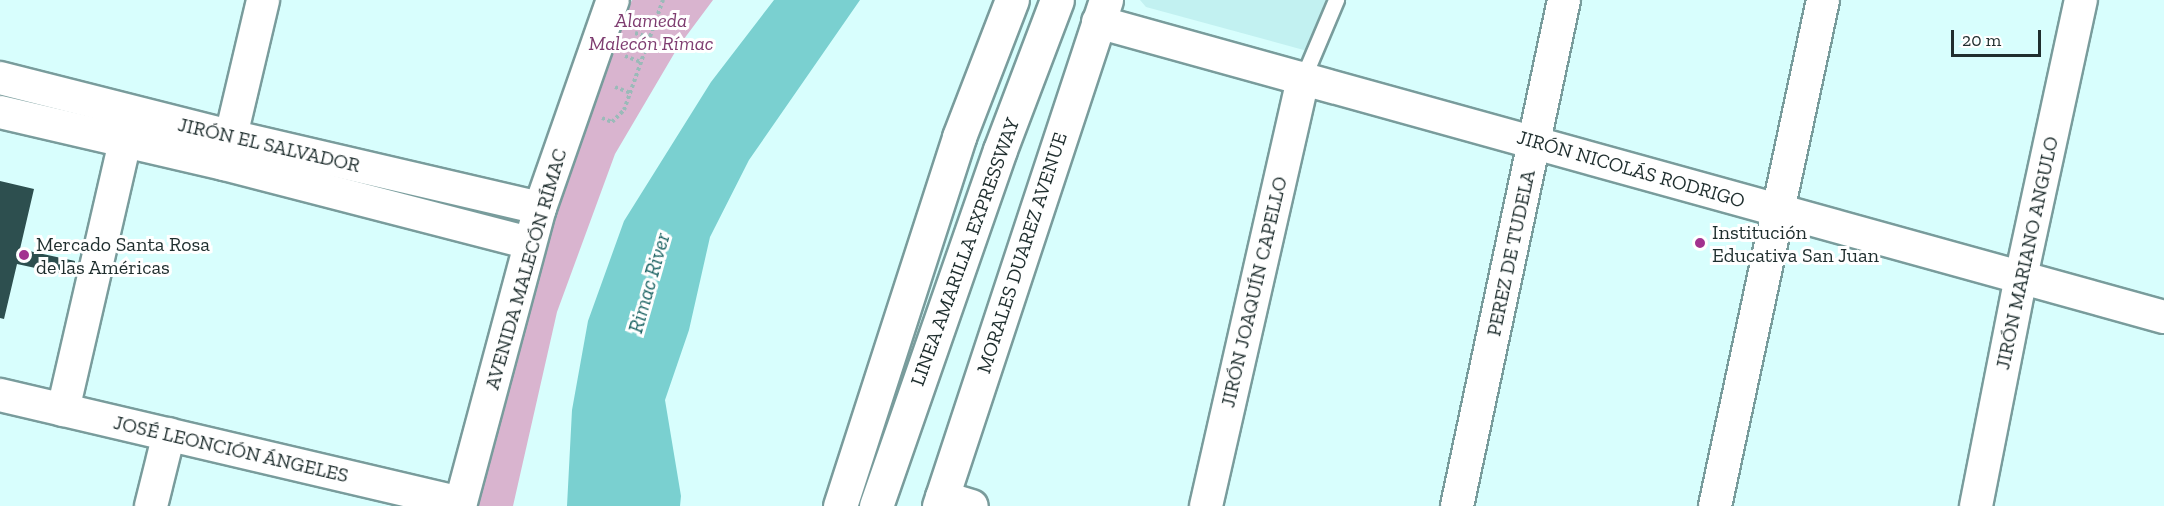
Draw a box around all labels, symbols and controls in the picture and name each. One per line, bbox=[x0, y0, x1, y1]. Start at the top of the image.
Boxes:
park label: Alameda Malecón Rímac bbox=[588, 9, 714, 56]
scale bar bbox=[1954, 18, 2044, 56]
text: 20 m bbox=[1962, 29, 2001, 51]
street label: JIRÓN EL SALVADOR bbox=[175, 112, 363, 178]
street label: LINEA AMARILLA EXPRESSWAY bbox=[905, 114, 1025, 390]
street label: JIRÓN NICOLÁS RODRIGO bbox=[1514, 125, 1748, 213]
street label: MORALES DUAREZ AVENUE bbox=[972, 129, 1072, 377]
street label: JIRÓN MARIANO ANGULO bbox=[1990, 134, 2064, 372]
street label: AVENIDA MALECÓN RÍMAC bbox=[480, 145, 572, 393]
street label: PEREZ DE TUDELA bbox=[1482, 168, 1540, 338]
street label: JIRÓN JOAQUÍN CAPELLO bbox=[1216, 174, 1292, 410]
place label: Institución Educativa San Juan bbox=[1712, 220, 1879, 267]
water label: Rimac River bbox=[623, 230, 675, 336]
place label: Mercado Santa Rosa de las Américas bbox=[36, 232, 210, 279]
marker: Institución Educativa San Juan bbox=[1693, 236, 1707, 250]
marker: Mercado Santa Rosa de las Américas bbox=[17, 248, 31, 262]
street label: JOSÉ LEONCIÓN ÁNGELES bbox=[111, 410, 351, 488]

